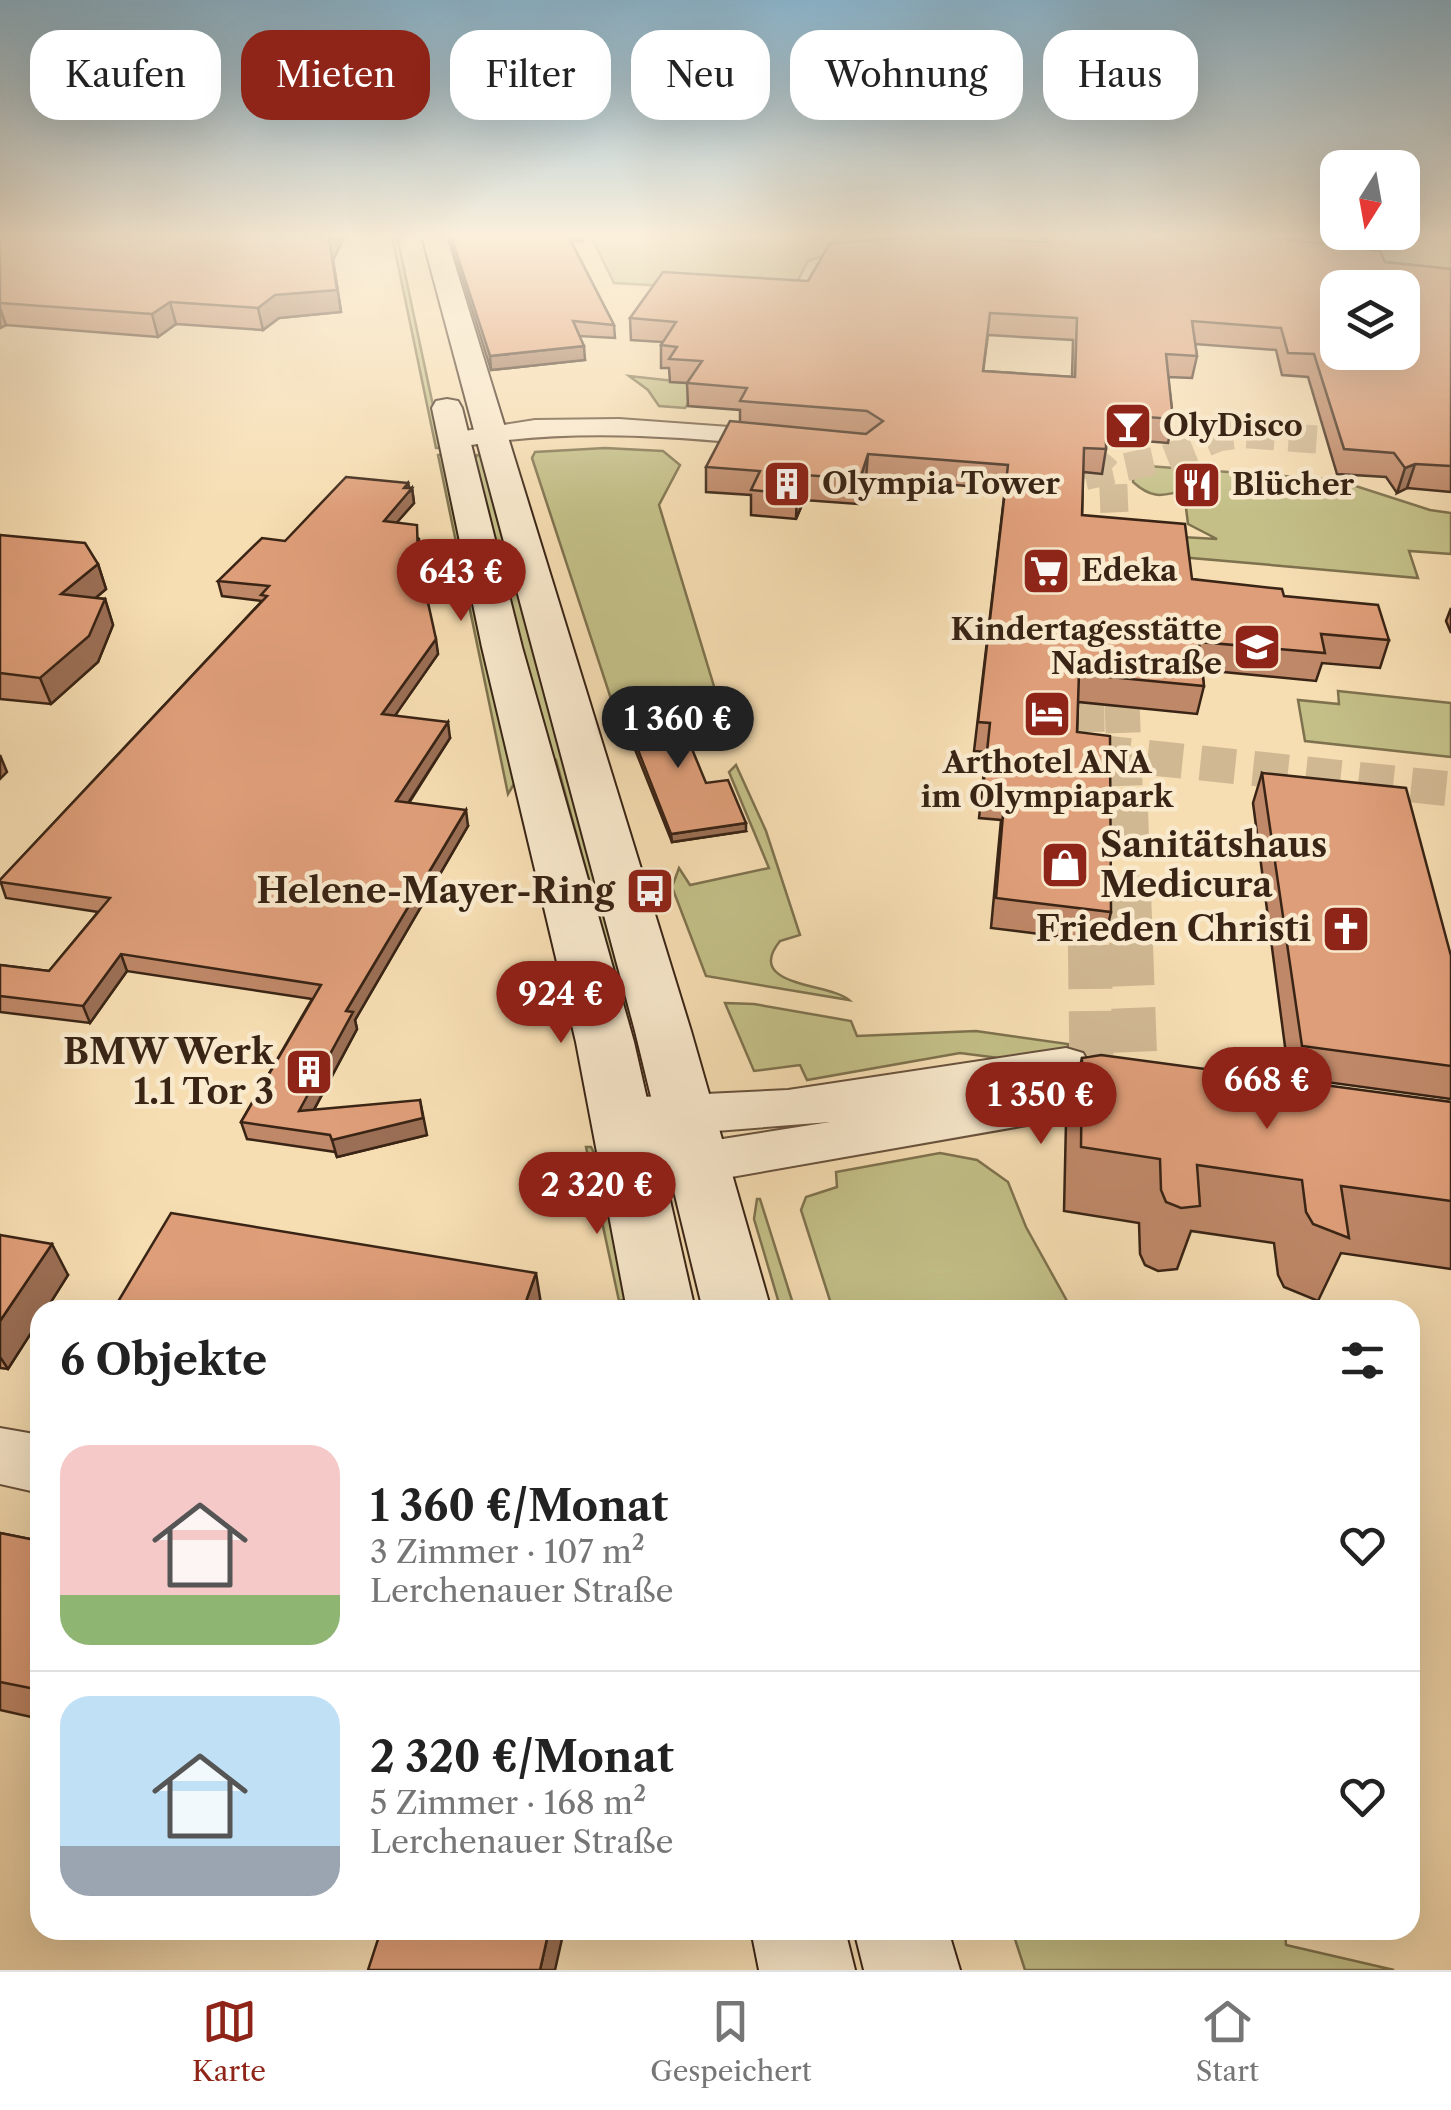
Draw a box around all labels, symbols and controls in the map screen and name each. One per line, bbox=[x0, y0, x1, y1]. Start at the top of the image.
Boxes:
chip: Kaufen bbox=[30, 30, 221, 120]
chip: Mieten bbox=[241, 30, 430, 120]
chip: Filter bbox=[450, 30, 611, 120]
chip: Neu bbox=[631, 30, 770, 120]
chip: Wohnung bbox=[790, 30, 1023, 120]
chip: Haus bbox=[1043, 30, 1198, 120]
north arrow bbox=[1320, 150, 1420, 250]
map controls bbox=[1320, 150, 1420, 370]
button: layers bbox=[1320, 270, 1420, 370]
bar icon: OlyDisco bbox=[1102, 400, 1154, 452]
place label: OlyDisco bbox=[1163, 407, 1303, 444]
building icon: Olympia Tower bbox=[761, 458, 813, 510]
restaurant icon: Blücher bbox=[1171, 459, 1223, 511]
place label: Olympia Tower bbox=[822, 465, 1060, 502]
place label: Blücher bbox=[1232, 466, 1355, 503]
pin: 643 € bbox=[391, 539, 531, 624]
supermarket icon: Edeka bbox=[1020, 545, 1072, 597]
text: 643 € bbox=[419, 552, 503, 591]
place label: Edeka bbox=[1081, 552, 1178, 589]
place label: Kindertagesstätte Nadistraße bbox=[951, 611, 1222, 682]
school or university icon: Kindertagesstätte Nadistraße bbox=[1231, 621, 1283, 673]
pin: 1 360 € bbox=[586, 686, 770, 771]
hotel icon: Arthotel ANA im Olympiapark bbox=[1021, 688, 1073, 740]
text: 1 360 € bbox=[624, 699, 732, 738]
place label: Arthotel ANA im Olympiapark bbox=[921, 744, 1174, 815]
place label: Sanitätshaus Medicura bbox=[1100, 823, 1327, 906]
shop icon: Sanitätshaus Medicura bbox=[1039, 839, 1091, 891]
bus stop icon: Helene-Mayer-Ring bbox=[624, 865, 676, 917]
place label: Helene-Mayer-Ring bbox=[256, 869, 616, 912]
church icon: Frieden Christi bbox=[1320, 903, 1372, 955]
place label: Frieden Christi bbox=[1036, 907, 1311, 950]
pin: 924 € bbox=[491, 961, 631, 1046]
text: 924 € bbox=[518, 974, 604, 1013]
place label: BMW Werk 1.1 Tor 3 bbox=[63, 1030, 275, 1113]
building icon: BMW Werk 1.1 Tor 3 bbox=[283, 1046, 335, 1098]
pin: 668 € bbox=[1197, 1047, 1337, 1132]
text: 668 € bbox=[1224, 1060, 1310, 1099]
pin: 1 350 € bbox=[949, 1062, 1133, 1147]
text: 1 350 € bbox=[988, 1075, 1094, 1114]
pin: 2 320 € bbox=[505, 1152, 689, 1237]
text: 2 320 € bbox=[541, 1165, 653, 1204]
icon: filters bbox=[1335, 1333, 1390, 1388]
text: 6 Objekte bbox=[60, 1334, 267, 1386]
text: 1 360 €/Monat bbox=[370, 1480, 668, 1532]
icon: home bbox=[140, 1485, 260, 1605]
icon: heart bbox=[1335, 1518, 1390, 1573]
text: 3 Zimmer · 107 m² bbox=[370, 1532, 645, 1571]
text: Lerchenauer Straße bbox=[370, 1571, 673, 1610]
text: 2 320 €/Monat bbox=[370, 1731, 674, 1783]
icon: home bbox=[140, 1736, 260, 1856]
icon: heart bbox=[1335, 1769, 1390, 1824]
text: 5 Zimmer · 168 m² bbox=[370, 1783, 646, 1822]
text: Lerchenauer Straße bbox=[370, 1822, 673, 1861]
tab: Karte bbox=[192, 1994, 266, 2088]
tab: Gespeichert bbox=[650, 1994, 812, 2088]
tab: Start bbox=[1196, 1994, 1259, 2088]

